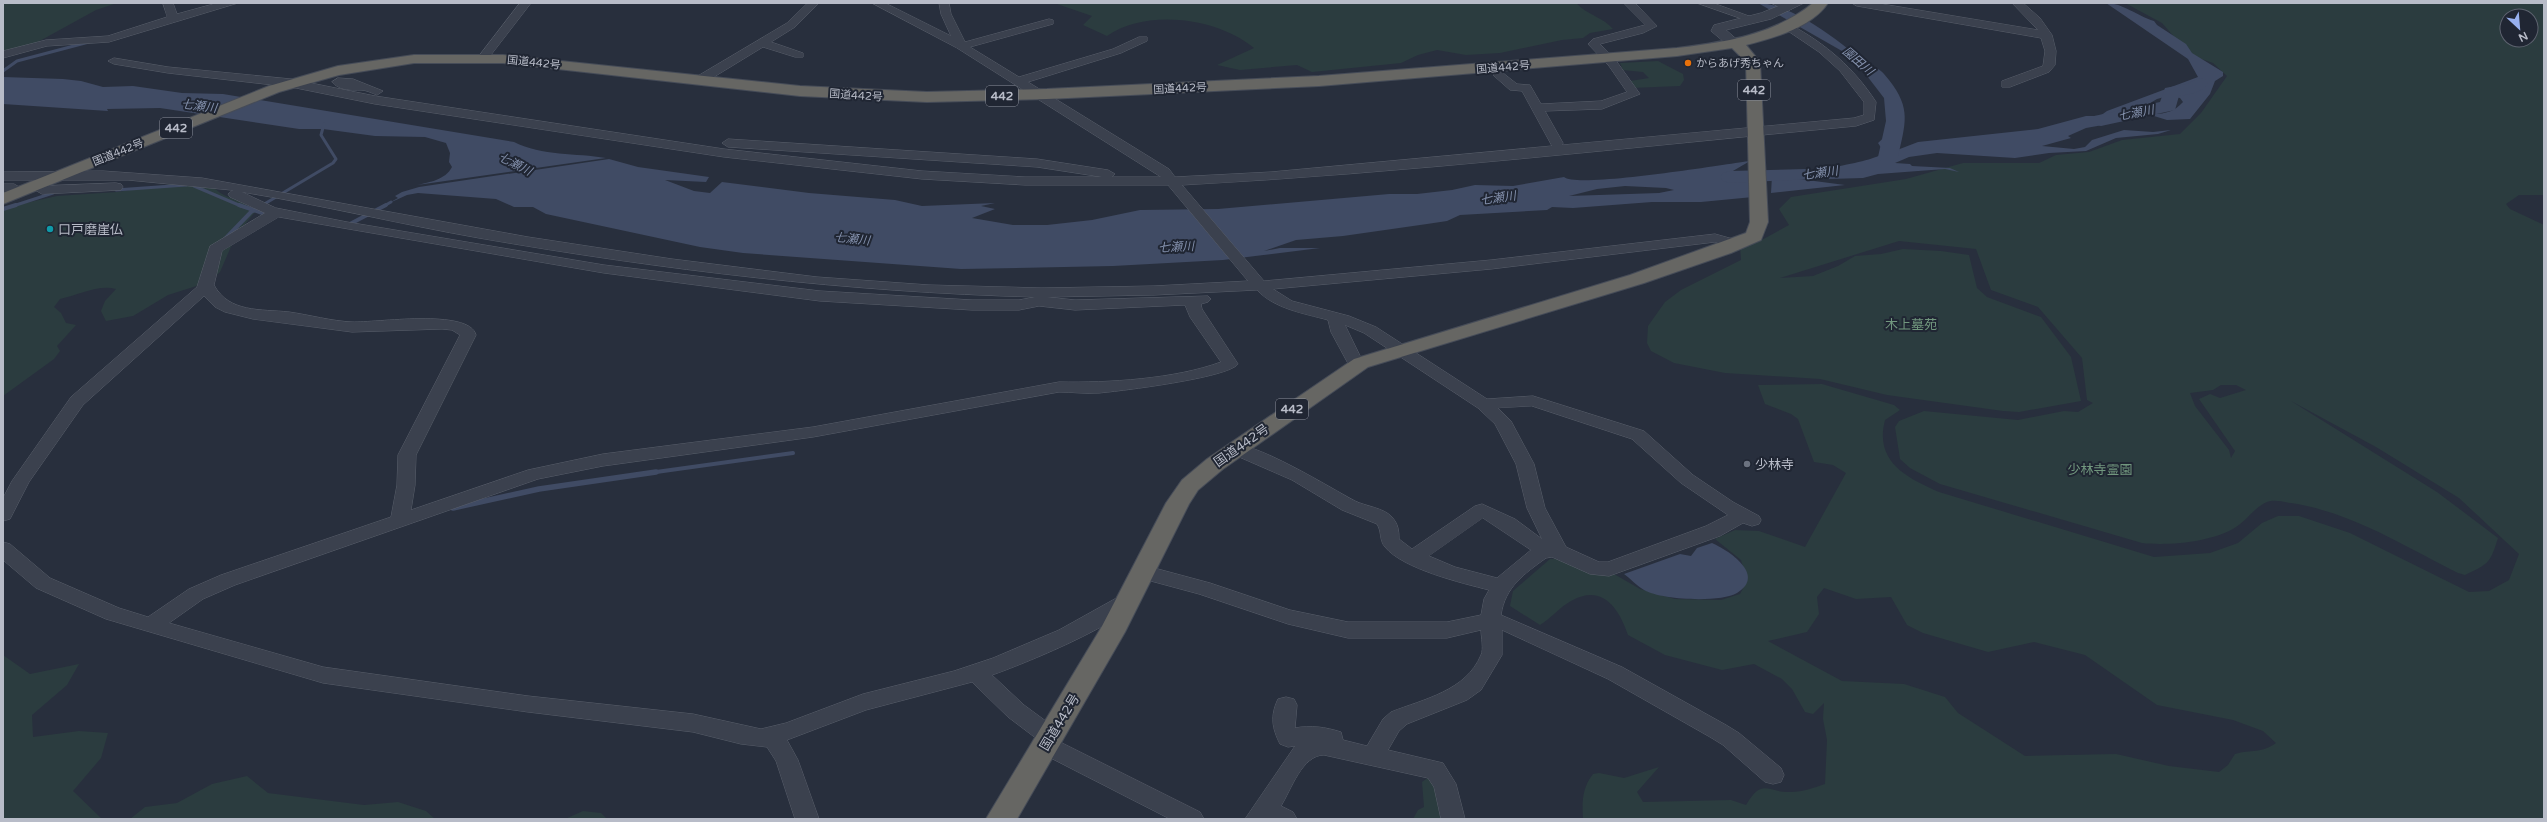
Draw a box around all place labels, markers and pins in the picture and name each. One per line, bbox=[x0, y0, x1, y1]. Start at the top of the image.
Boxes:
place label: からあげ秀ちゃん bbox=[1696, 57, 1784, 70]
marker: からあげ秀ちゃん bbox=[1683, 58, 1693, 68]
place label: 口戸磨崖仏 bbox=[58, 222, 123, 238]
marker: 口戸磨崖仏 bbox=[45, 224, 55, 234]
place label: 少林寺 bbox=[1755, 457, 1794, 473]
marker: 少林寺 bbox=[1742, 459, 1752, 469]

